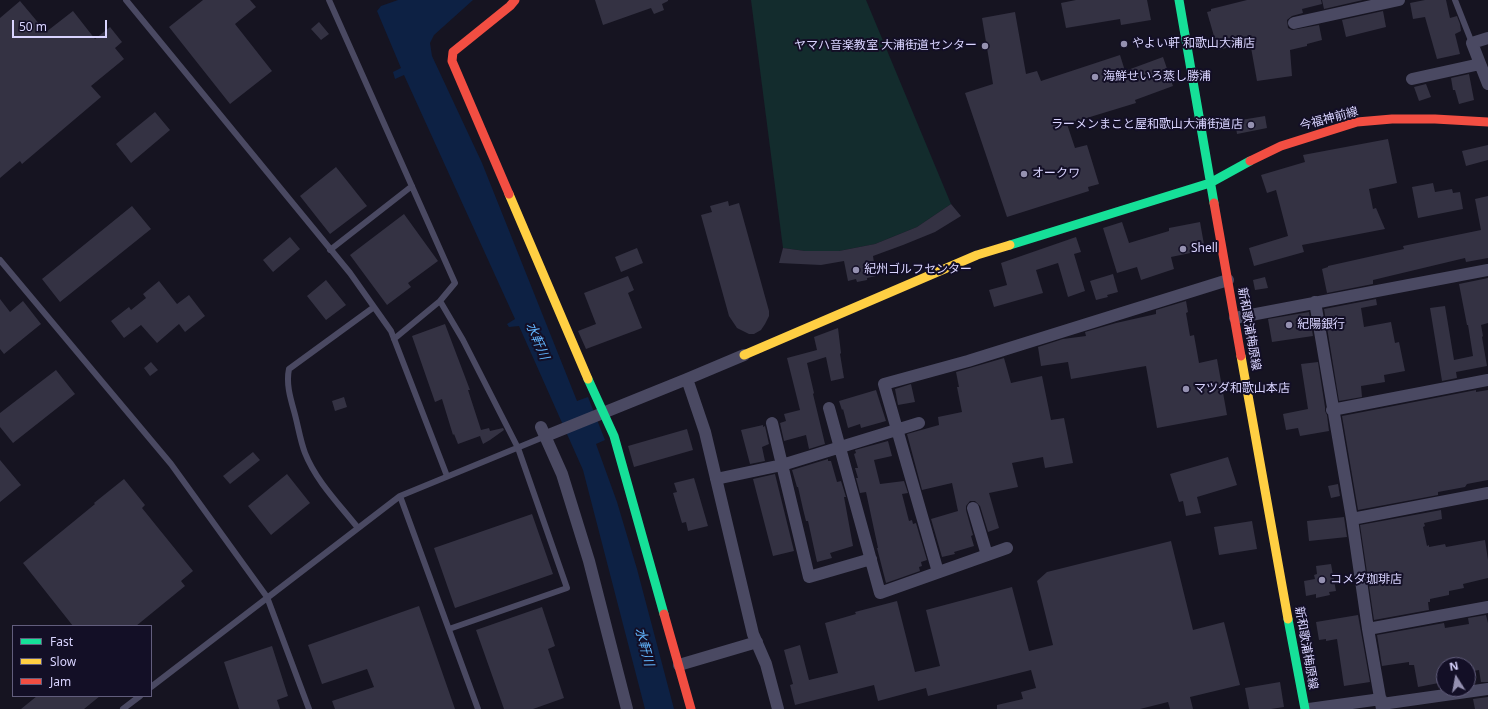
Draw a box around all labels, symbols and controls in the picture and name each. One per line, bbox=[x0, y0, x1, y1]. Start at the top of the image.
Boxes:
scale bar bbox=[14, 12, 109, 38]
text: 50 m bbox=[19, 18, 47, 35]
place label: やよい軒 和歌山大浦店 bbox=[1132, 37, 1255, 51]
place label: ヤマハ音楽教室 大浦街道センター bbox=[794, 39, 977, 53]
marker: やよい軒 和歌山大浦店 bbox=[1119, 39, 1129, 49]
marker: ヤマハ音楽教室 大浦街道センター bbox=[980, 41, 990, 51]
place label: 海鮮せいろ蒸し勝浦 bbox=[1103, 70, 1211, 84]
marker: 海鮮せいろ蒸し勝浦 bbox=[1090, 72, 1100, 82]
street label: 今福神前線 bbox=[1298, 104, 1360, 134]
place label: ラーメンまこと屋和歌山大浦街道店 bbox=[1051, 118, 1243, 132]
marker: ラーメンまこと屋和歌山大浦街道店 bbox=[1246, 120, 1256, 130]
place label: オークワ bbox=[1032, 167, 1080, 181]
marker: オークワ bbox=[1019, 169, 1029, 179]
place label: Shell bbox=[1191, 242, 1218, 256]
marker: Shell bbox=[1178, 244, 1188, 254]
place label: 紀州ゴルフセンター bbox=[864, 263, 972, 277]
marker: 紀州ゴルフセンター bbox=[851, 265, 861, 275]
street label: 新和歌浦梅原線 bbox=[1235, 286, 1263, 372]
place label: 紀陽銀行 bbox=[1297, 318, 1345, 332]
water label: 水軒川 bbox=[522, 320, 552, 362]
marker: 紀陽銀行 bbox=[1284, 320, 1294, 330]
place label: マツダ和歌山本店 bbox=[1194, 382, 1290, 396]
marker: マツダ和歌山本店 bbox=[1181, 384, 1191, 394]
place label: コメダ珈琲店 bbox=[1330, 573, 1402, 587]
marker: コメダ珈琲店 bbox=[1317, 575, 1327, 585]
street label: 新和歌浦梅原線 bbox=[1292, 605, 1320, 691]
legend bbox=[12, 625, 152, 697]
water label: 水軒川 bbox=[631, 626, 657, 668]
text: Fast bbox=[50, 633, 73, 650]
text: Slow bbox=[50, 653, 76, 670]
north arrow bbox=[1436, 657, 1476, 697]
text: N bbox=[1448, 657, 1460, 674]
text: Jam bbox=[50, 673, 71, 690]

